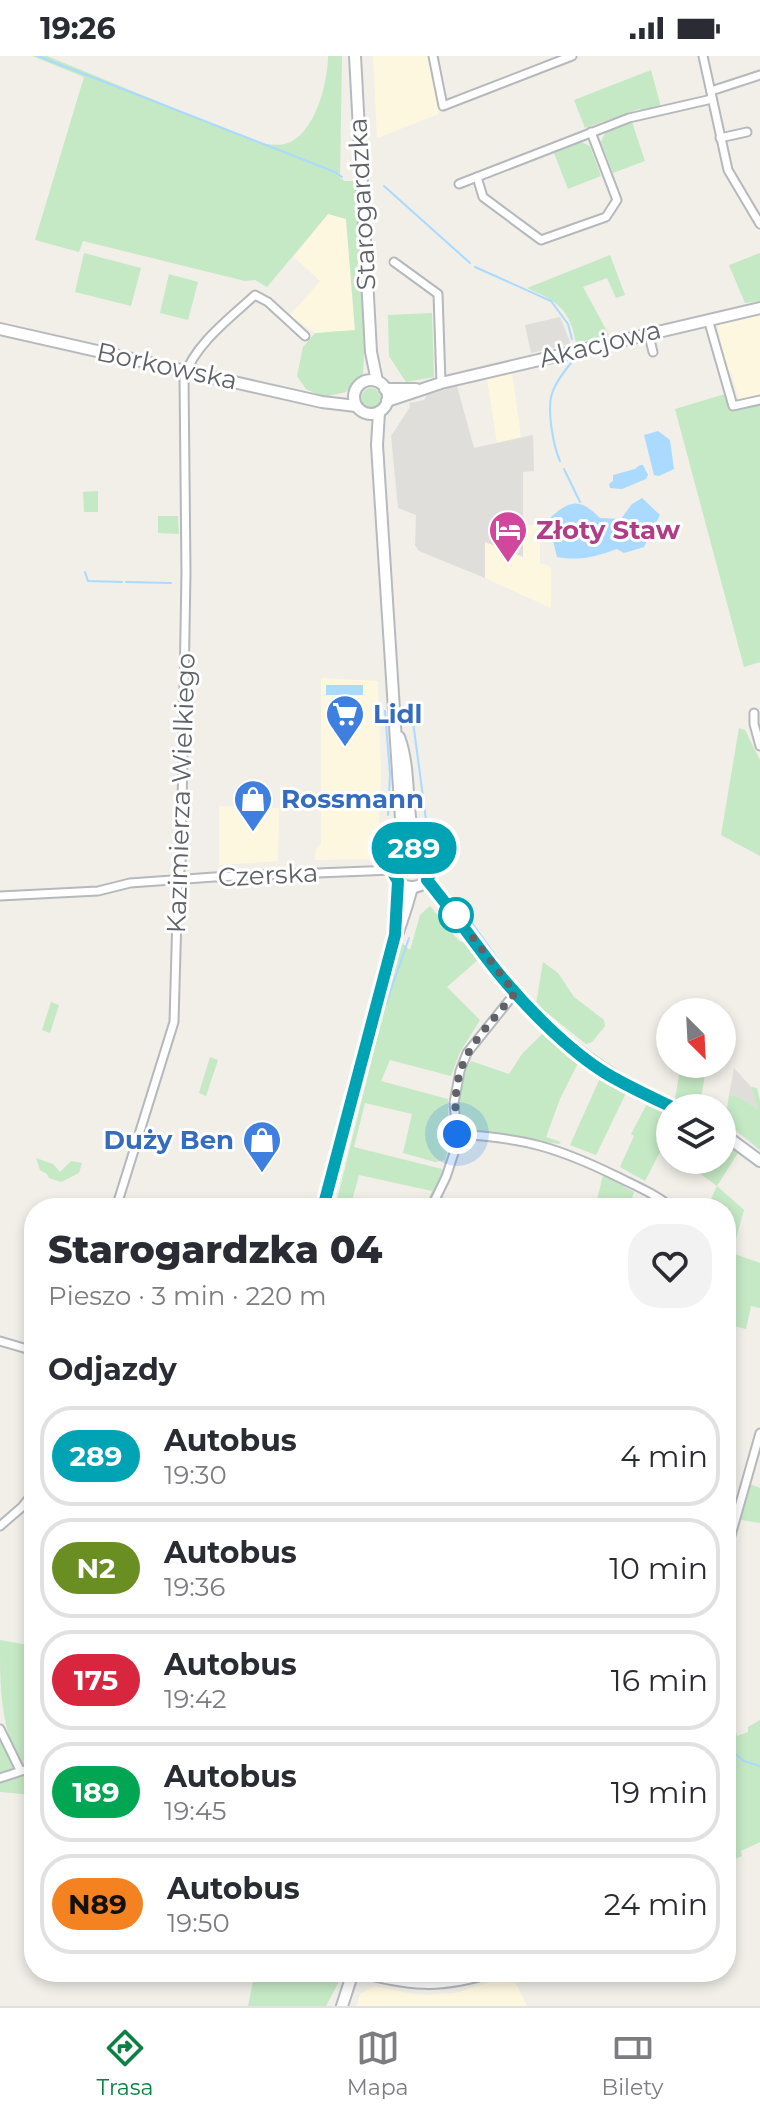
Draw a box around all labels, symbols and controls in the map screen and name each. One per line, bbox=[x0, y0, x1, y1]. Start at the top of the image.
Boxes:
text: 19:26 bbox=[40, 10, 116, 47]
street label: Starogardzka bbox=[342, 117, 382, 291]
street label: Akacjowa bbox=[536, 313, 664, 375]
street label: Borkowska bbox=[94, 335, 240, 397]
hotel icon: Złoty Staw bbox=[487, 509, 529, 564]
place label: Złoty Staw bbox=[536, 514, 681, 546]
street label: Kazimierza Wielkiego bbox=[160, 652, 202, 934]
supermarket icon: Lidl bbox=[324, 693, 366, 748]
place label: Lidl bbox=[373, 698, 422, 730]
shop icon: Rossmann bbox=[232, 778, 274, 833]
place label: Rossmann bbox=[281, 783, 424, 815]
line badge: 289 bbox=[368, 822, 460, 874]
text: 289 bbox=[388, 831, 440, 865]
street label: Czerska bbox=[217, 856, 319, 894]
unlabelled marker bbox=[439, 898, 473, 932]
north arrow bbox=[656, 998, 736, 1078]
map controls bbox=[656, 998, 736, 1174]
button: layers bbox=[656, 1094, 736, 1174]
your location bbox=[437, 1114, 477, 1154]
shop icon: Duży Ben bbox=[241, 1119, 283, 1174]
place label: Duży Ben bbox=[104, 1124, 234, 1156]
button: heart bbox=[628, 1224, 712, 1308]
text: Starogardzka 04 bbox=[48, 1226, 382, 1273]
text: Pieszo · 3 min · 220 m bbox=[48, 1280, 327, 1312]
text: Odjazdy bbox=[48, 1351, 177, 1388]
text: Autobus bbox=[164, 1422, 297, 1459]
text: 4 min bbox=[620, 1438, 708, 1475]
text: 289 bbox=[70, 1439, 122, 1473]
text: 19:30 bbox=[164, 1459, 227, 1491]
text: Autobus bbox=[164, 1534, 297, 1571]
text: 10 min bbox=[609, 1550, 708, 1587]
text: N2 bbox=[76, 1551, 116, 1585]
text: 19:36 bbox=[164, 1571, 225, 1603]
text: Autobus bbox=[164, 1646, 297, 1683]
text: 16 min bbox=[611, 1662, 708, 1699]
text: 175 bbox=[74, 1663, 118, 1697]
text: 19:42 bbox=[164, 1683, 227, 1715]
text: Autobus bbox=[164, 1758, 297, 1795]
text: 19 min bbox=[611, 1774, 708, 1811]
text: 189 bbox=[72, 1775, 120, 1809]
text: 19:45 bbox=[164, 1795, 227, 1827]
text: Autobus bbox=[167, 1870, 300, 1907]
text: 24 min bbox=[604, 1886, 708, 1923]
text: N89 bbox=[68, 1887, 127, 1921]
text: 19:50 bbox=[167, 1907, 230, 1939]
tab: Trasa bbox=[97, 2026, 154, 2101]
tab: Mapa bbox=[347, 2026, 408, 2101]
tab: Bilety bbox=[602, 2026, 663, 2101]

